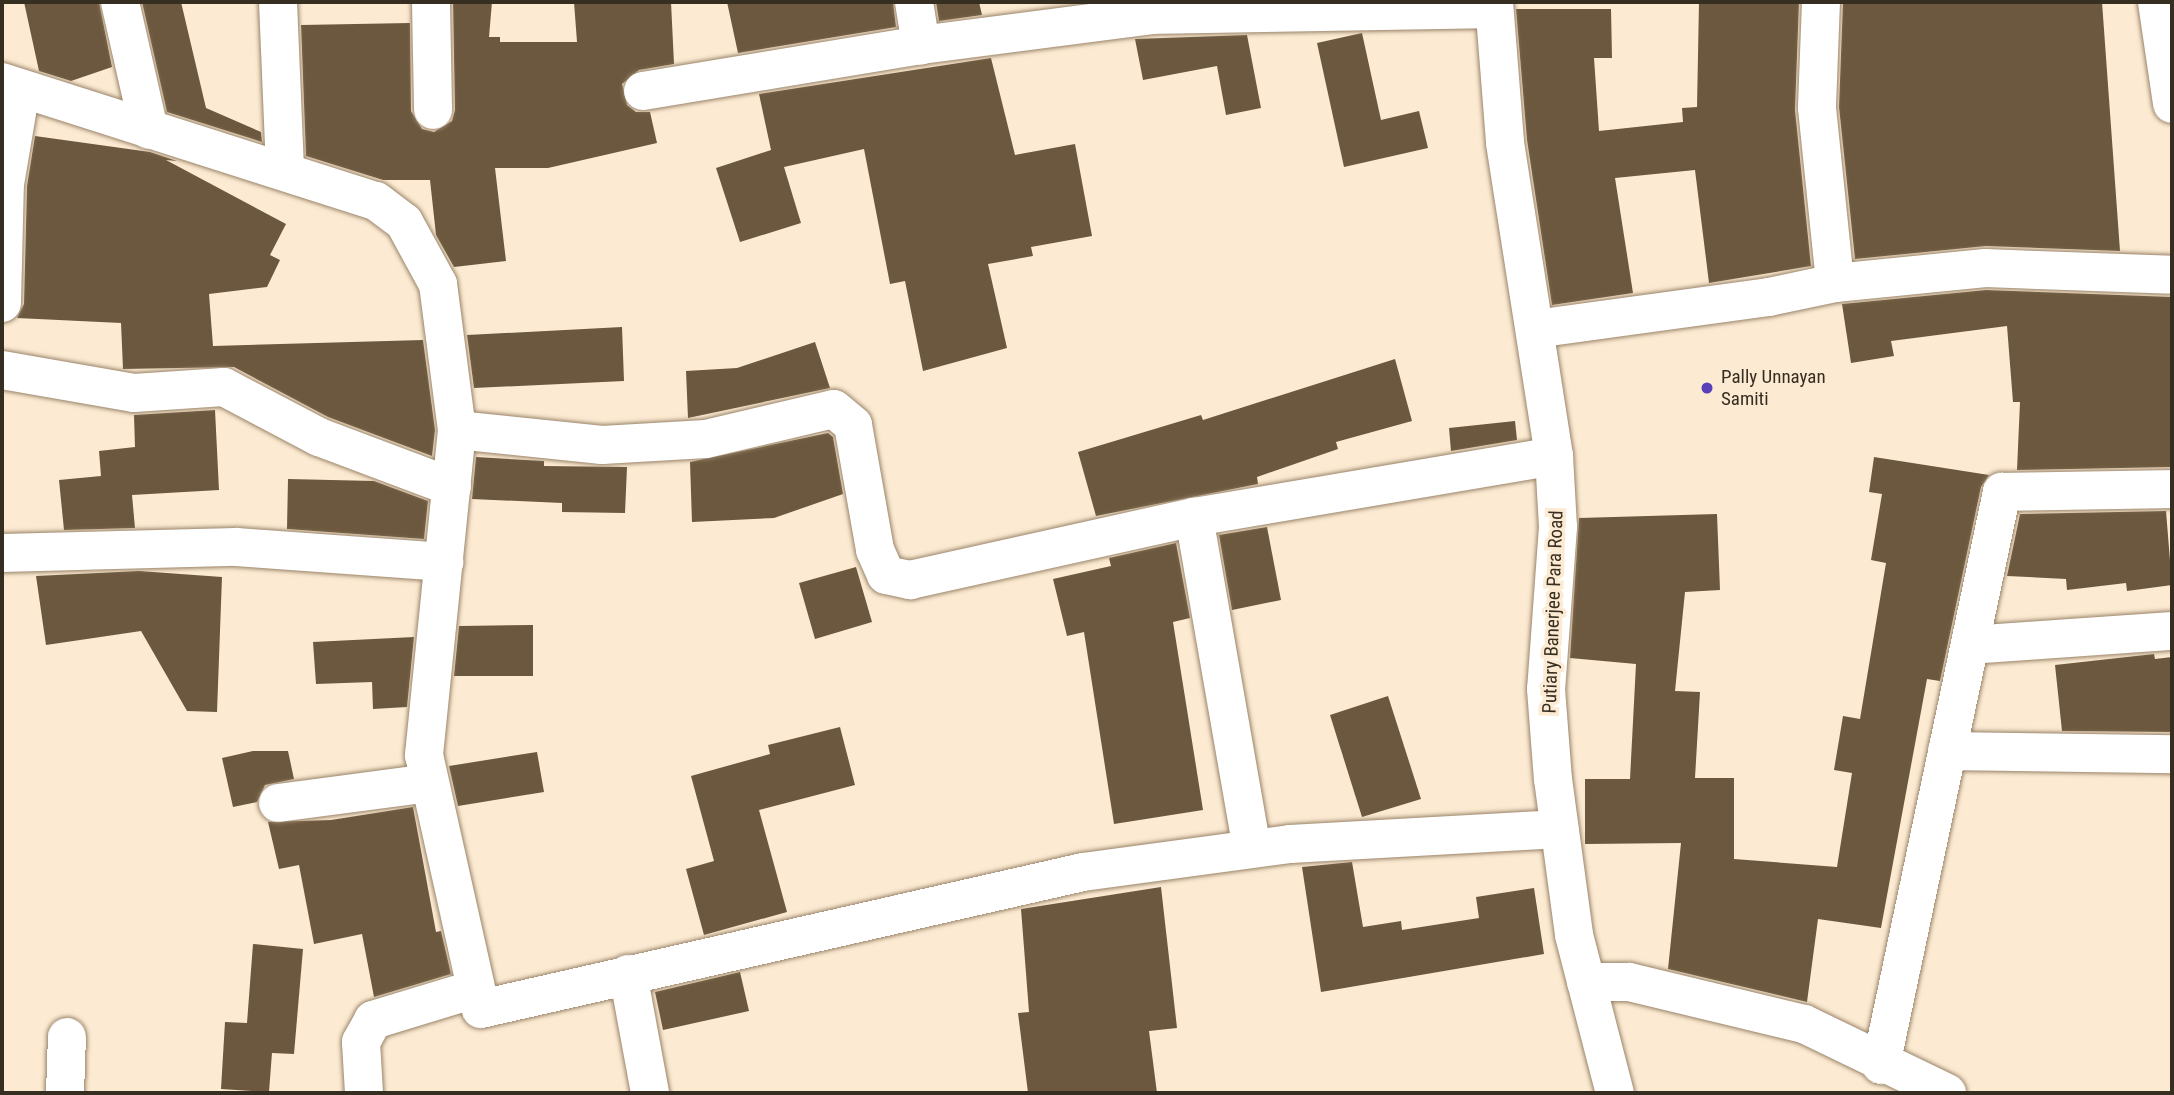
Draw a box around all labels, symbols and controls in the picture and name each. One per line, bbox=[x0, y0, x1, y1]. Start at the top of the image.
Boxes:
place label: Pally Unnayan Samiti bbox=[1721, 366, 1826, 410]
marker: Pally Unnayan Samiti bbox=[1699, 380, 1715, 396]
street label: Putiary Banerjee Para Road bbox=[1538, 510, 1568, 714]

